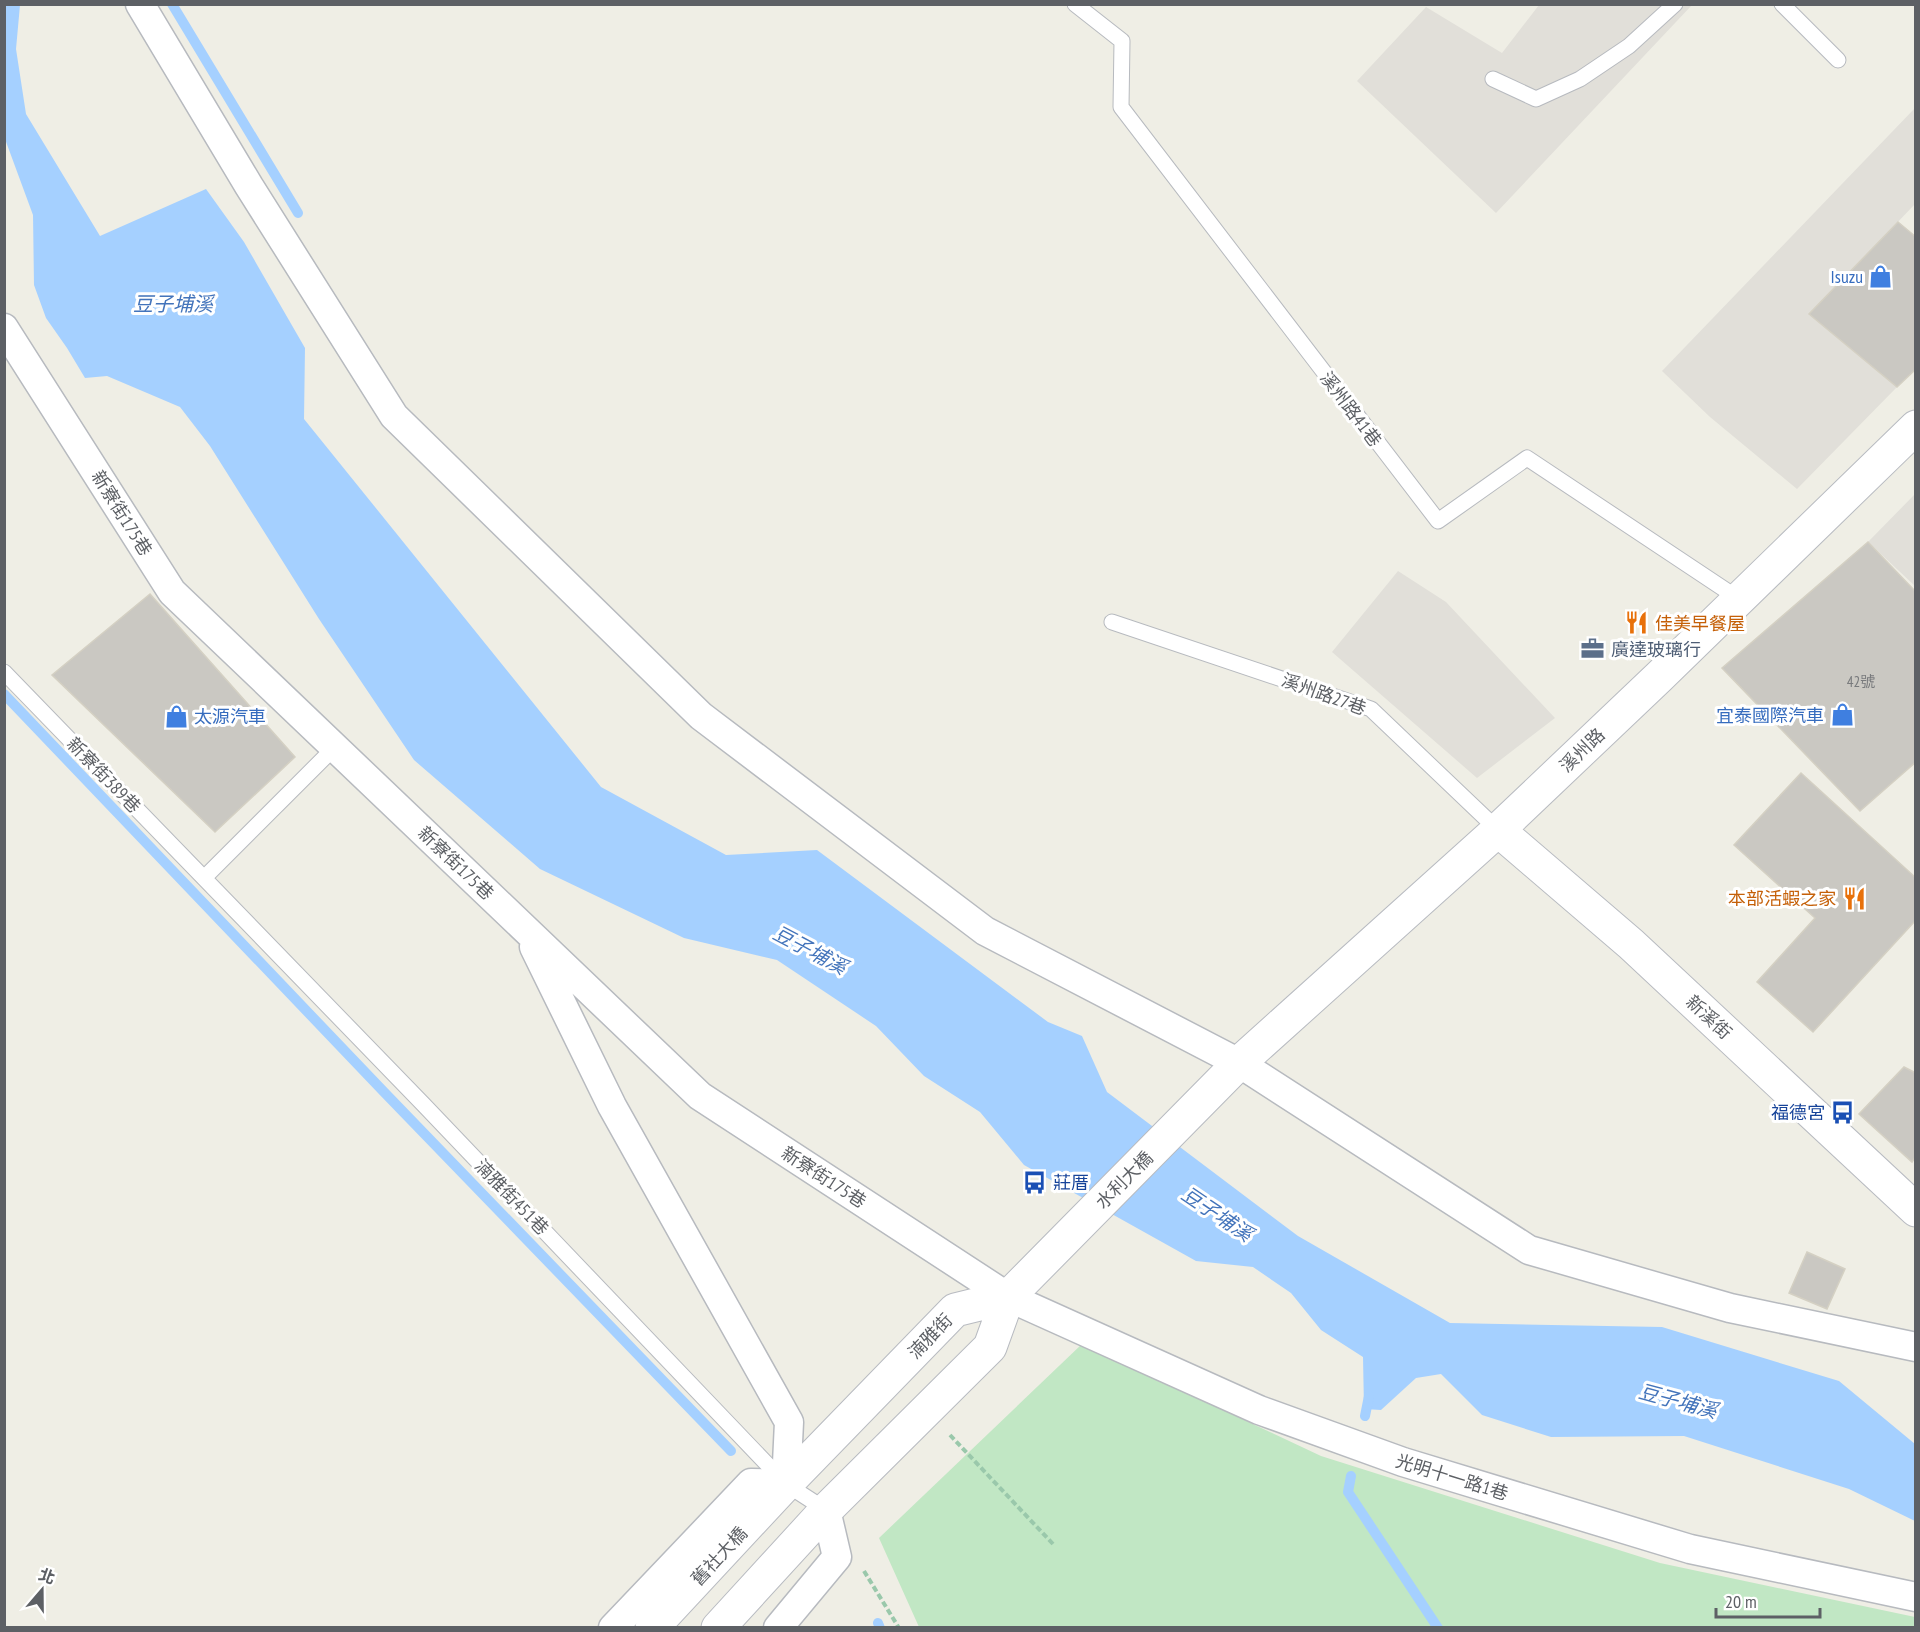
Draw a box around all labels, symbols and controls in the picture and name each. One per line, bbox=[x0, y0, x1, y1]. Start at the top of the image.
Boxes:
shop icon: Isuzu bbox=[1868, 263, 1894, 289]
place label: Isuzu bbox=[1831, 265, 1863, 288]
water label: 豆子埔溪 bbox=[133, 291, 216, 317]
street label: 溪州路41巷 bbox=[1315, 367, 1387, 451]
street label: 新寮街175巷 bbox=[87, 466, 157, 560]
restaurant icon: 佳美早餐屋 bbox=[1624, 610, 1650, 636]
place label: 佳美早餐屋 bbox=[1655, 612, 1745, 635]
office icon: 廣達玻璃行 bbox=[1580, 636, 1606, 662]
place label: 廣達玻璃行 bbox=[1611, 638, 1701, 661]
street label: 溪州路27巷 bbox=[1279, 668, 1369, 720]
house number: 42號 bbox=[1847, 672, 1875, 691]
shop icon: 宜泰國際汽車 bbox=[1829, 702, 1855, 728]
shop icon: 太源汽車 bbox=[163, 703, 189, 729]
place label: 宜泰國際汽車 bbox=[1716, 704, 1824, 727]
place label: 太源汽車 bbox=[194, 705, 266, 728]
street label: 溪州路 bbox=[1555, 723, 1609, 777]
street label: 新寮街389巷 bbox=[62, 732, 146, 818]
street label: 新寮街175巷 bbox=[413, 821, 499, 905]
restaurant icon: 本部活蝦之家 bbox=[1841, 885, 1867, 911]
place label: 本部活蝦之家 bbox=[1728, 887, 1836, 910]
water label: 豆子埔溪 bbox=[769, 920, 854, 982]
street label: 新溪街 bbox=[1681, 990, 1737, 1044]
bus stop icon: 福德宮 bbox=[1830, 1099, 1856, 1125]
place label: 福德宮 bbox=[1771, 1101, 1825, 1124]
street label: 新寮街175巷 bbox=[777, 1141, 871, 1213]
street label: 水利大橋 bbox=[1090, 1146, 1158, 1214]
street label: 湳雅街451巷 bbox=[470, 1154, 554, 1240]
bus stop icon: 莊厝 bbox=[1022, 1169, 1048, 1195]
place label: 莊厝 bbox=[1053, 1171, 1089, 1194]
water label: 豆子埔溪 bbox=[1177, 1181, 1260, 1249]
street label: 湳雅街 bbox=[903, 1309, 957, 1363]
water label: 豆子埔溪 bbox=[1636, 1378, 1723, 1425]
street label: 光明十一路1巷 bbox=[1393, 1449, 1511, 1505]
street label: 舊社大橋 bbox=[686, 1522, 752, 1590]
north arrow bbox=[12, 1560, 72, 1620]
text: 北 bbox=[36, 1564, 58, 1588]
scale bar bbox=[1716, 1581, 1820, 1619]
text: 20 m bbox=[1725, 1590, 1757, 1613]

